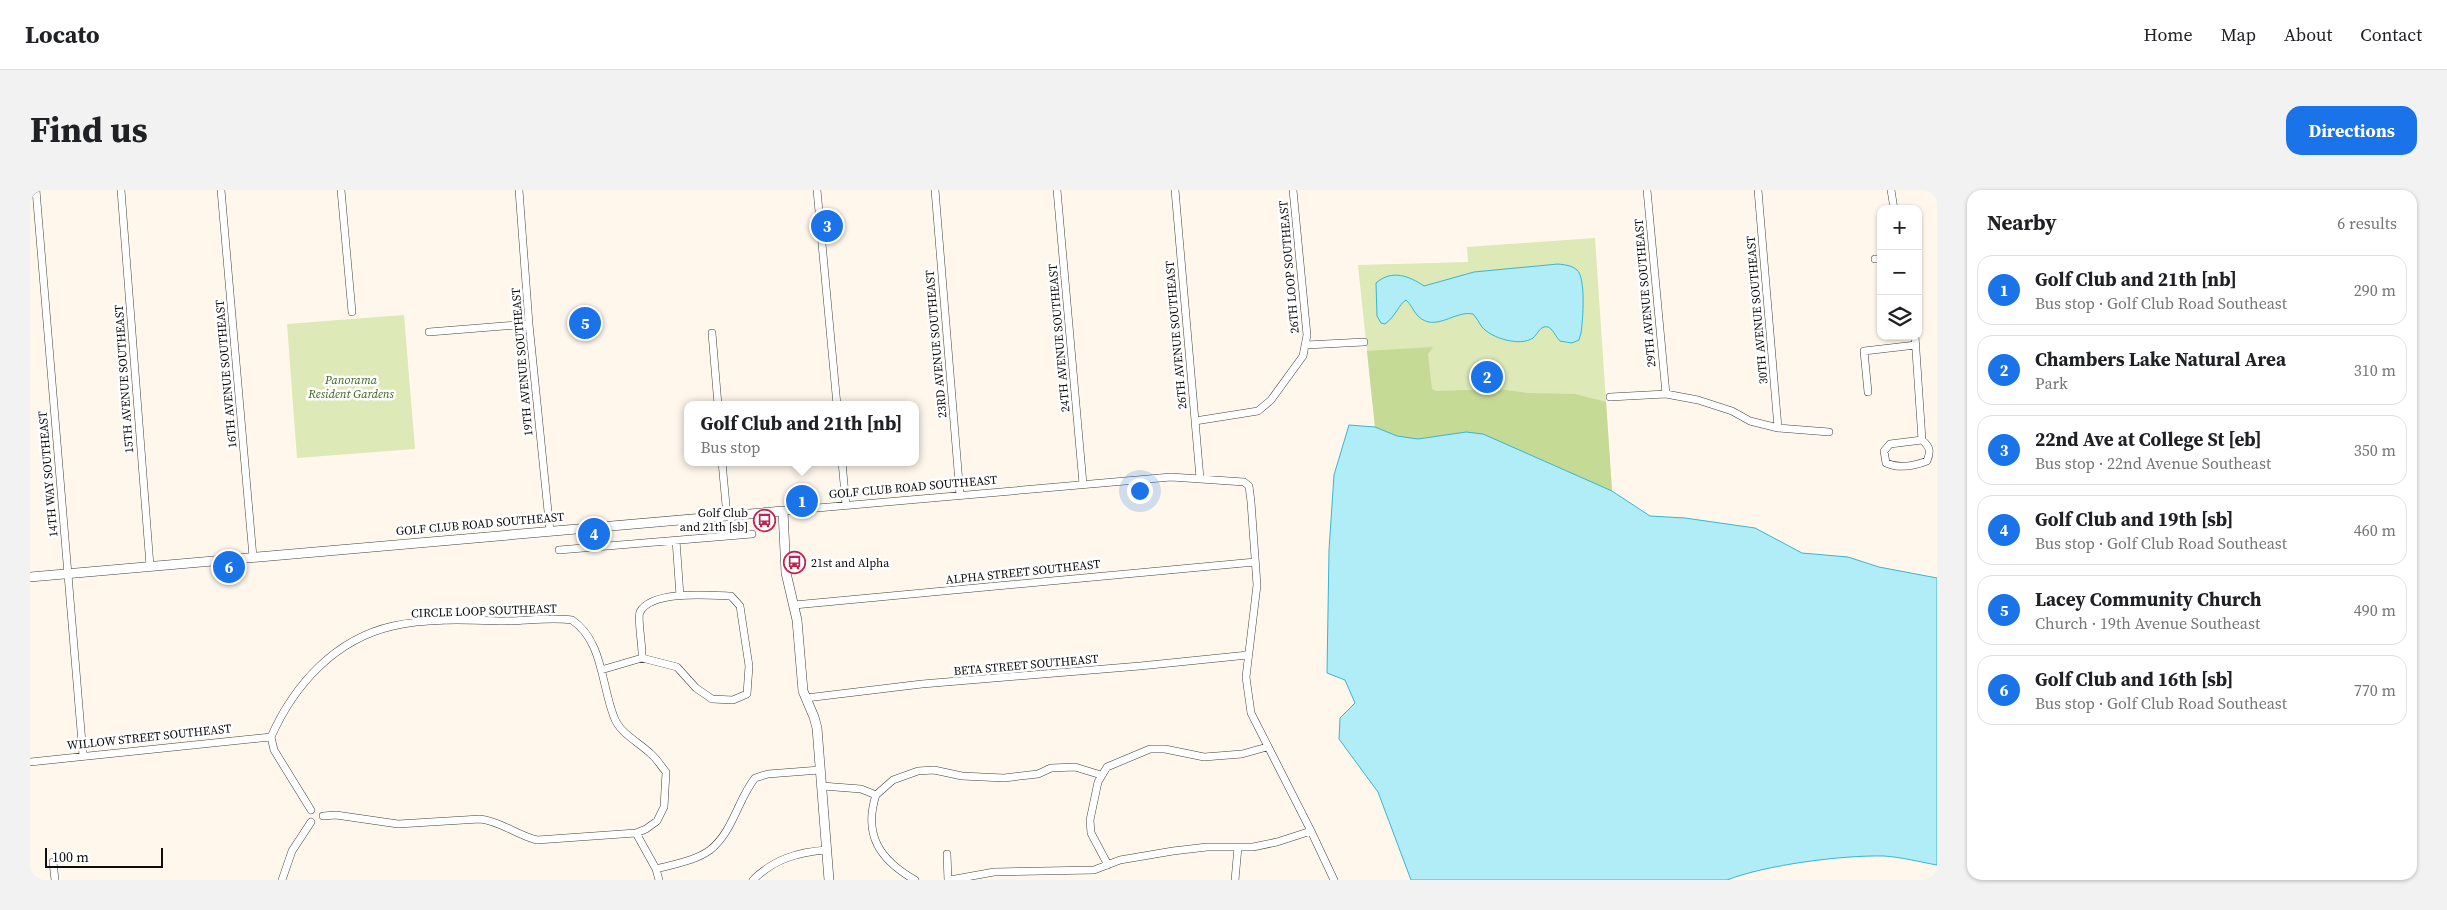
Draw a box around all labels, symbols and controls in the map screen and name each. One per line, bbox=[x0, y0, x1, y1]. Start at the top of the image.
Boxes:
text: Locato bbox=[25, 18, 100, 51]
text: Home bbox=[2144, 22, 2193, 47]
text: Map bbox=[2221, 22, 2256, 47]
text: About bbox=[2284, 22, 2332, 47]
text: Contact bbox=[2360, 22, 2422, 47]
text: Find us bbox=[30, 106, 148, 154]
button: Directions bbox=[2286, 106, 2417, 155]
street label: 26TH LOOP SOUTHEAST bbox=[1275, 199, 1303, 334]
map controls bbox=[1877, 205, 1922, 340]
button: + bbox=[1877, 205, 1922, 250]
pin: 3 bbox=[811, 207, 843, 245]
text: Nearby bbox=[1987, 208, 2057, 237]
text: 6 results bbox=[2337, 212, 2397, 234]
street label: 29TH AVENUE SOUTHEAST bbox=[1630, 217, 1659, 368]
street label: 30TH AVENUE SOUTHEAST bbox=[1742, 234, 1771, 385]
button: − bbox=[1877, 250, 1922, 295]
street label: 26TH AVENUE SOUTHEAST bbox=[1161, 259, 1190, 410]
street label: 24TH AVENUE SOUTHEAST bbox=[1044, 262, 1073, 413]
text: Golf Club and 21th [nb] bbox=[2035, 266, 2237, 292]
street label: 23RD AVENUE SOUTHEAST bbox=[921, 269, 950, 419]
text: 1 bbox=[2000, 279, 2008, 301]
text: 290 m bbox=[2354, 279, 2396, 301]
street label: 19TH AVENUE SOUTHEAST bbox=[507, 286, 536, 437]
text: Bus stop · Golf Club Road Southeast bbox=[2035, 292, 2287, 314]
button: layers bbox=[1877, 295, 1922, 340]
street label: 16TH AVENUE SOUTHEAST bbox=[211, 298, 240, 449]
street label: 15TH AVENUE SOUTHEAST bbox=[111, 304, 137, 454]
pin: 5 bbox=[569, 304, 601, 342]
text: Chambers Lake Natural Area bbox=[2035, 346, 2286, 372]
pin: 2 bbox=[1471, 358, 1503, 396]
text: 2 bbox=[2000, 359, 2008, 381]
text: 310 m bbox=[2354, 359, 2396, 381]
park label: Panorama Resident Gardens bbox=[307, 372, 394, 402]
text: Park bbox=[2035, 372, 2068, 394]
popup bbox=[684, 401, 919, 466]
street label: 14TH WAY SOUTHEAST bbox=[34, 410, 61, 538]
text: Golf Club and 21th [nb] bbox=[701, 410, 902, 436]
text: 22nd Ave at College St [eb] bbox=[2035, 426, 2262, 452]
text: Bus stop bbox=[701, 436, 760, 458]
text: 3 bbox=[2000, 439, 2008, 461]
text: 350 m bbox=[2354, 439, 2396, 461]
text: Bus stop · 22nd Avenue Southeast bbox=[2035, 452, 2271, 474]
street label: GOLF CLUB ROAD SOUTHEAST bbox=[828, 472, 999, 502]
your location bbox=[1127, 478, 1153, 504]
pin: 1 bbox=[786, 482, 818, 520]
place label: Golf Club and 21th [sb] bbox=[680, 505, 748, 535]
text: Golf Club and 19th [sb] bbox=[2035, 506, 2233, 532]
bus stop icon: Golf Club and 21th [sb] bbox=[752, 508, 776, 532]
street label: GOLF CLUB ROAD SOUTHEAST bbox=[395, 509, 566, 539]
pin: 4 bbox=[578, 515, 610, 553]
text: 4 bbox=[2000, 519, 2008, 541]
text: 460 m bbox=[2354, 519, 2396, 541]
text: Bus stop · Golf Club Road Southeast bbox=[2035, 532, 2287, 554]
pin: 6 bbox=[213, 548, 245, 586]
bus stop icon: 21st and Alpha bbox=[783, 551, 807, 575]
place label: 21st and Alpha bbox=[811, 555, 890, 571]
street label: ALPHA STREET SOUTHEAST bbox=[945, 556, 1102, 588]
text: Lacey Community Church bbox=[2035, 586, 2261, 612]
text: 5 bbox=[2000, 599, 2008, 621]
text: 490 m bbox=[2354, 599, 2396, 621]
street label: CIRCLE LOOP SOUTHEAST bbox=[411, 600, 558, 622]
text: Church · 19th Avenue Southeast bbox=[2035, 612, 2260, 634]
street label: BETA STREET SOUTHEAST bbox=[953, 651, 1100, 679]
text: Golf Club and 16th [sb] bbox=[2035, 666, 2233, 692]
text: 6 bbox=[2000, 679, 2008, 701]
text: 770 m bbox=[2354, 679, 2396, 701]
text: Bus stop · Golf Club Road Southeast bbox=[2035, 692, 2287, 714]
street label: WILLOW STREET SOUTHEAST bbox=[66, 720, 233, 754]
scale bar bbox=[45, 845, 162, 868]
text: 100 m bbox=[52, 847, 89, 867]

